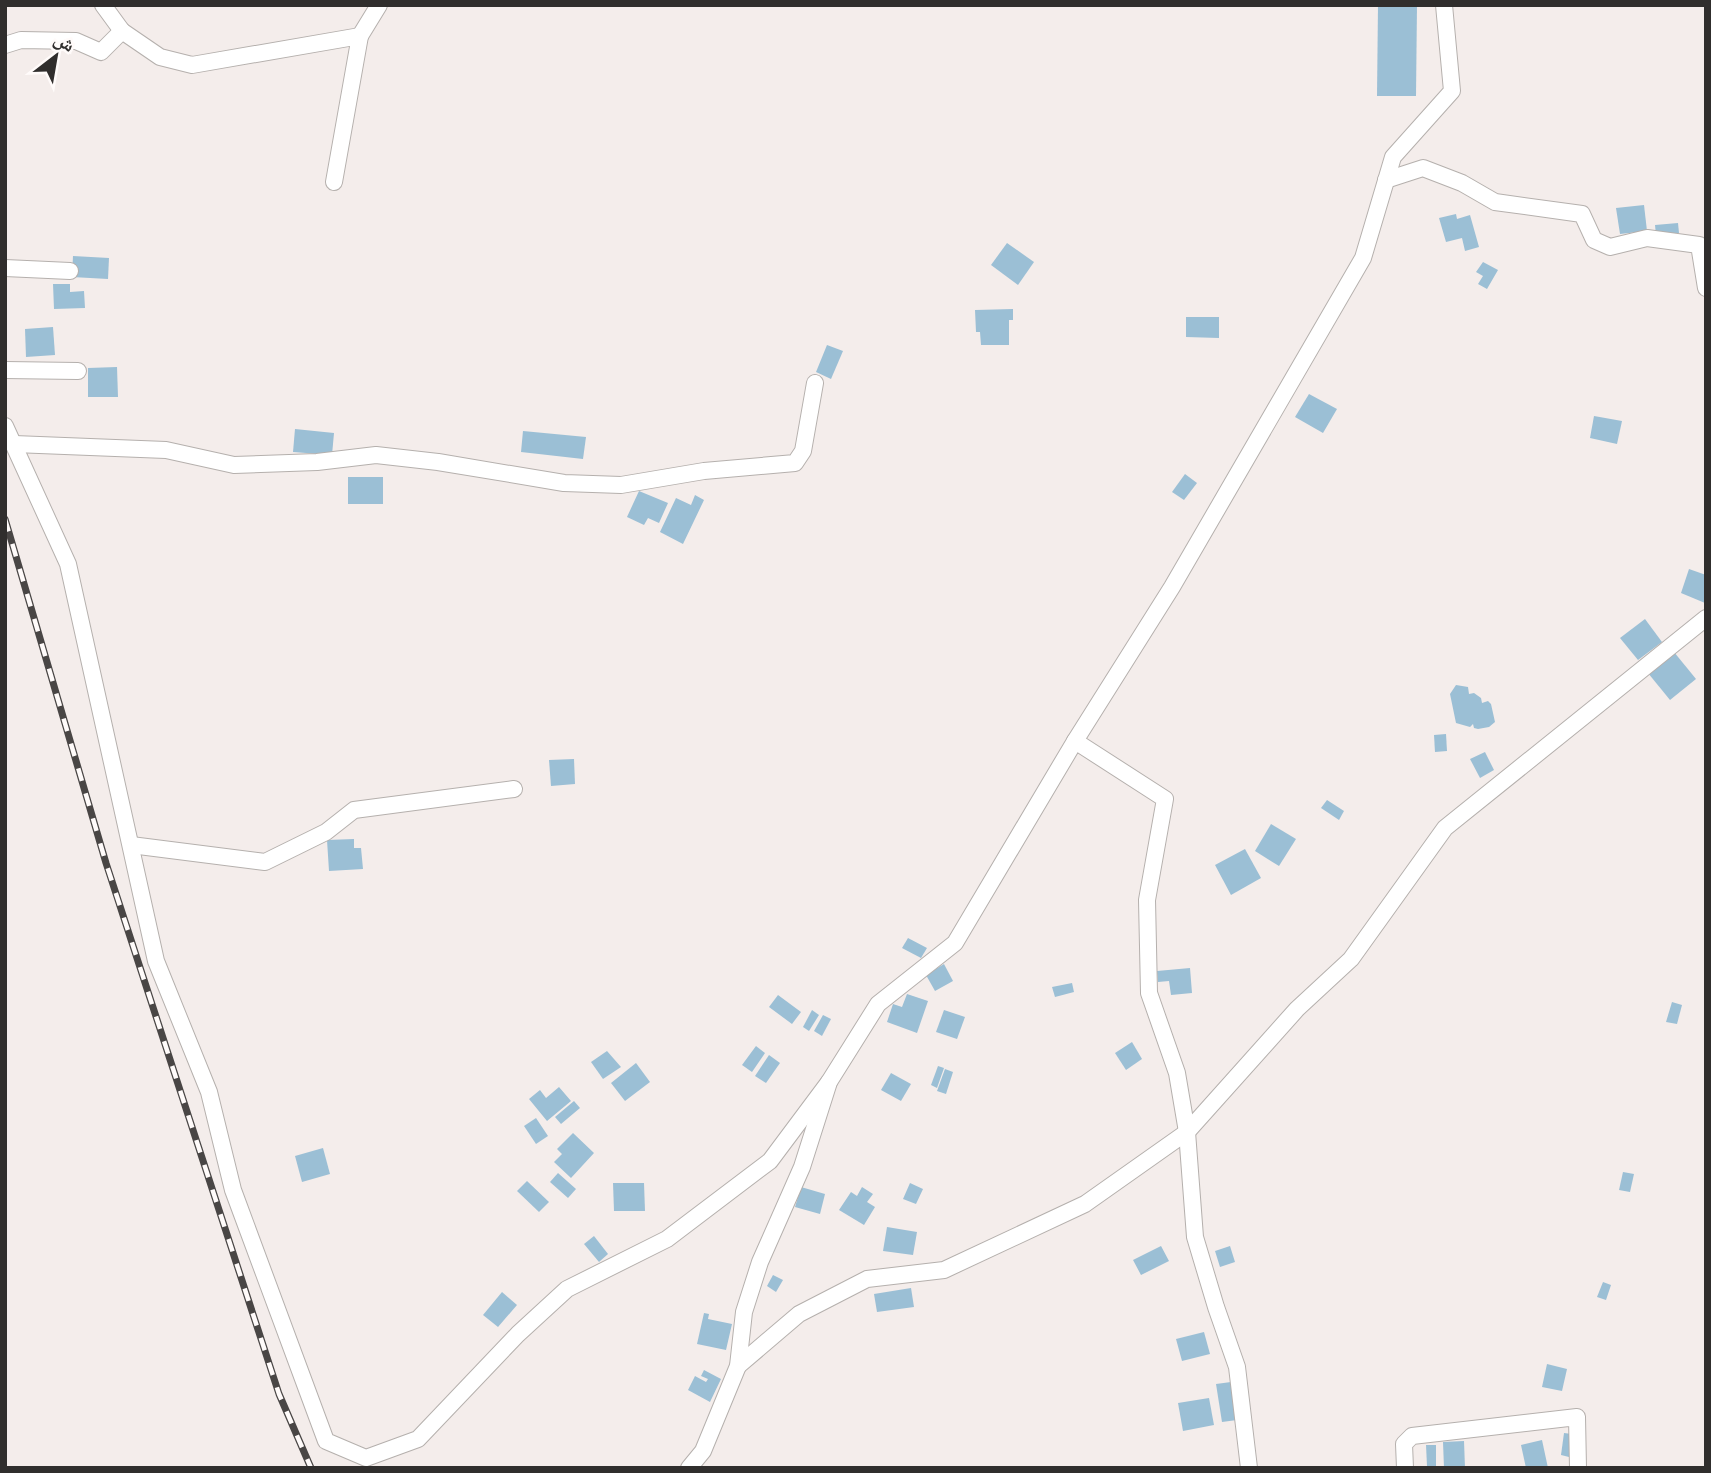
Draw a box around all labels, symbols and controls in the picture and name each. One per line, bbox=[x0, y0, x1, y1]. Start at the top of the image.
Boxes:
north arrow bbox=[21, 21, 91, 91]
text: ش bbox=[50, 26, 80, 57]

